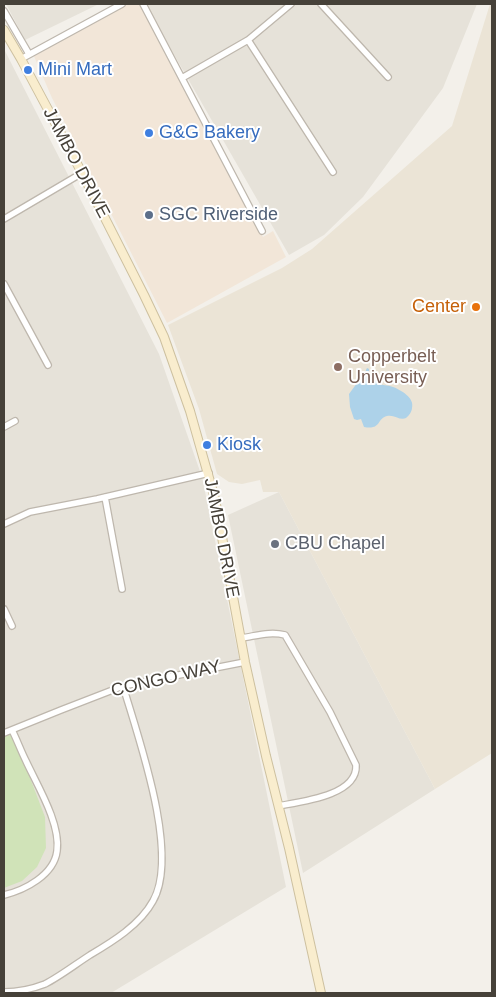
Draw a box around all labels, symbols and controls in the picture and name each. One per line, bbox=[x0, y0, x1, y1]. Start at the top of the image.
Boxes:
place label: Mini Mart bbox=[38, 59, 112, 81]
marker: Mini Mart bbox=[22, 64, 34, 76]
street label: JAMBO DRIVE bbox=[38, 104, 114, 222]
place label: G&G Bakery bbox=[159, 122, 260, 144]
marker: G&G Bakery bbox=[143, 127, 155, 139]
place label: SGC Riverside bbox=[159, 204, 278, 226]
marker: SGC Riverside bbox=[143, 209, 155, 221]
place label: Center bbox=[412, 296, 466, 318]
marker: Center bbox=[470, 301, 482, 313]
place label: Copperbelt University bbox=[348, 346, 436, 388]
marker: Copperbelt University bbox=[332, 361, 344, 373]
place label: Kiosk bbox=[217, 434, 261, 456]
marker: Kiosk bbox=[201, 439, 213, 451]
street label: JAMBO DRIVE bbox=[199, 476, 243, 600]
place label: CBU Chapel bbox=[285, 533, 385, 555]
marker: CBU Chapel bbox=[269, 538, 281, 550]
street label: CONGO WAY bbox=[109, 656, 223, 702]

